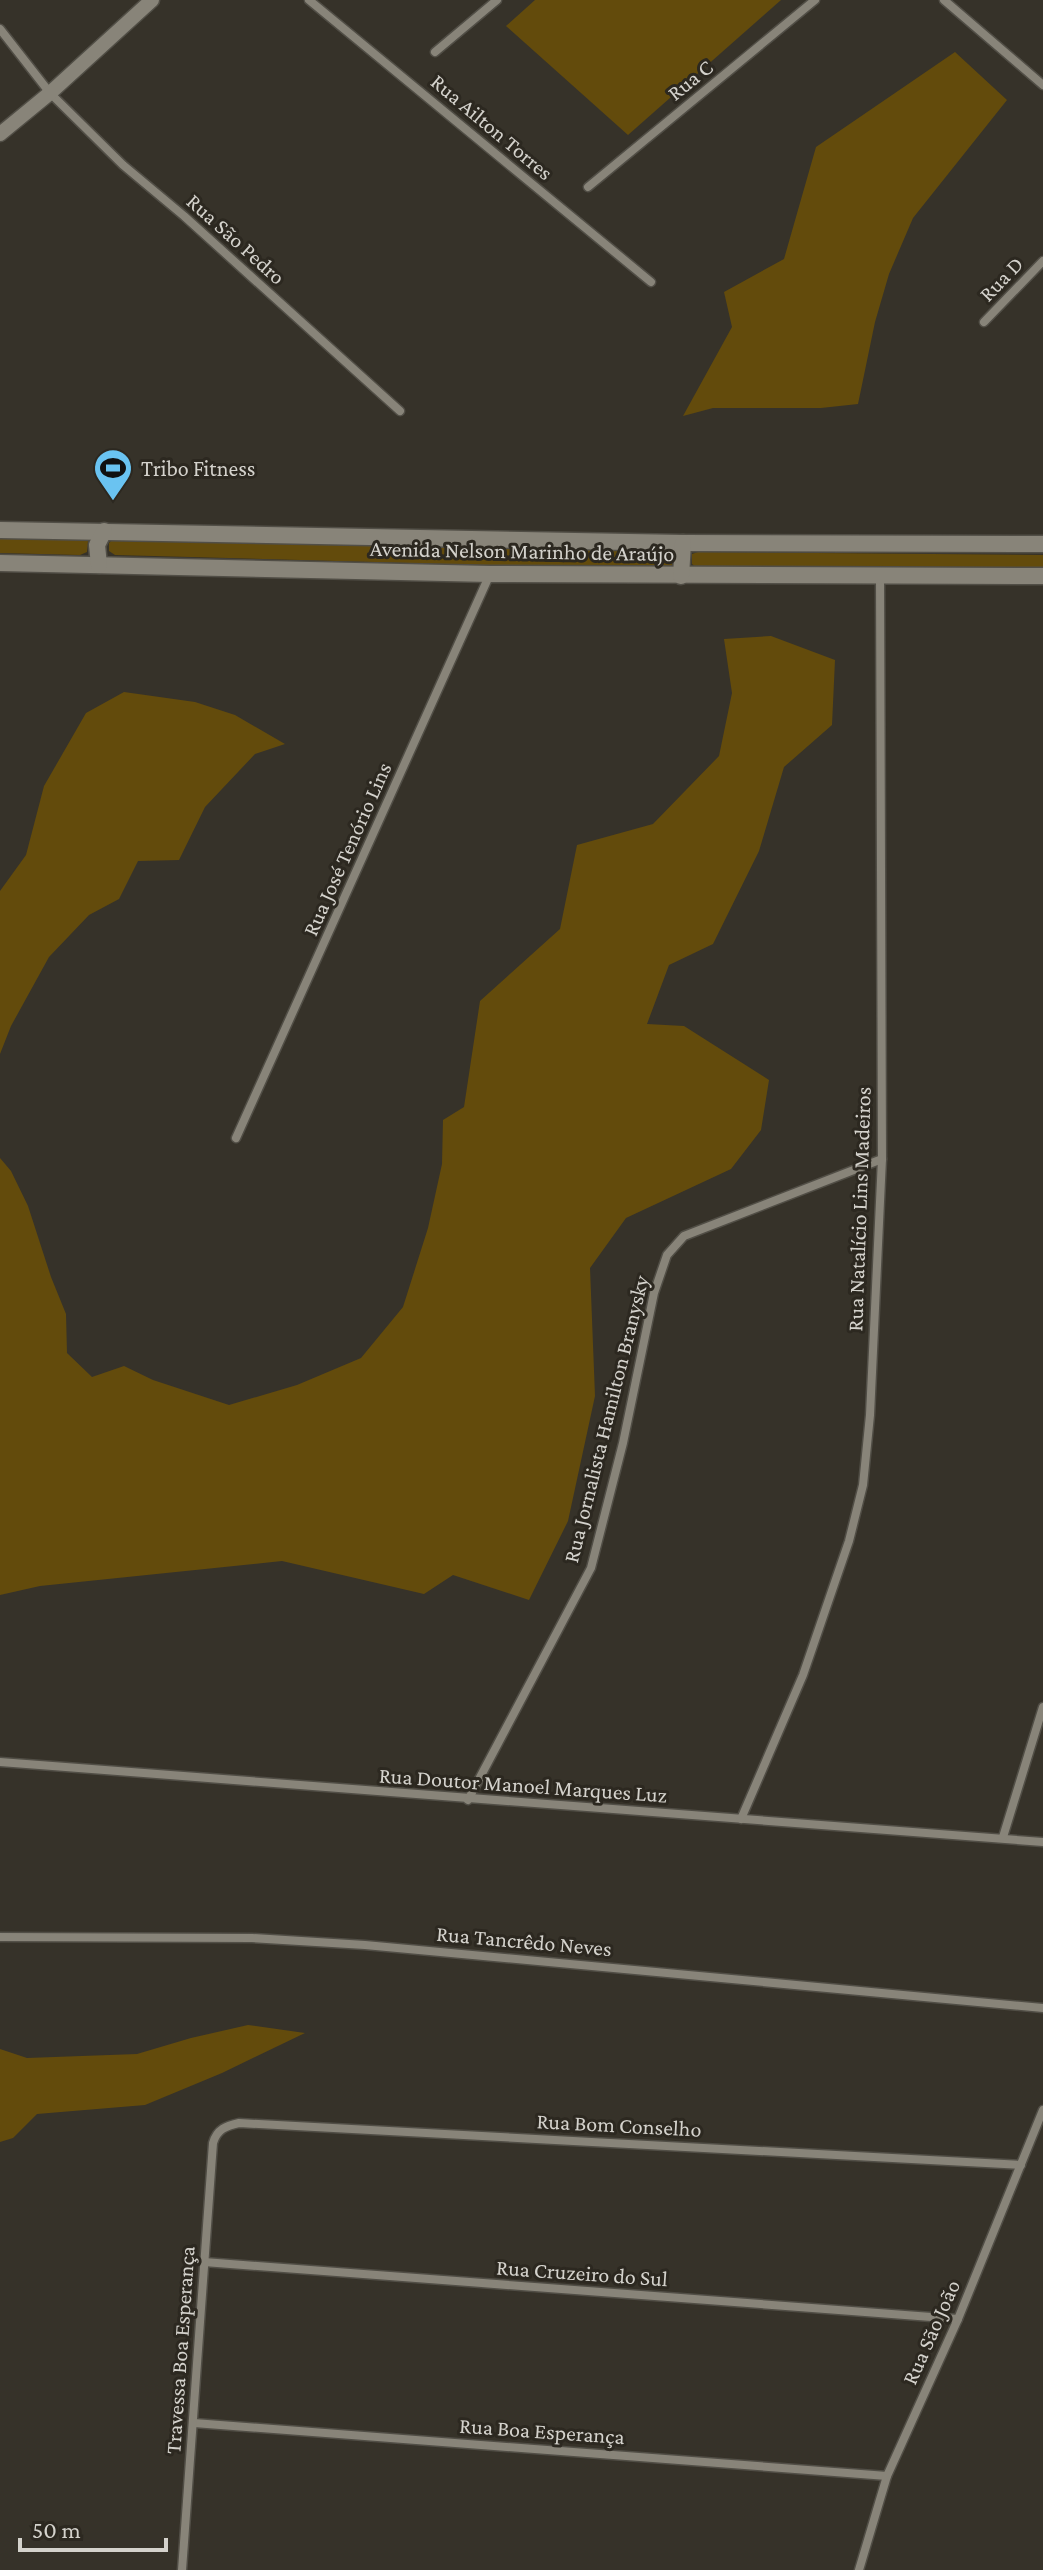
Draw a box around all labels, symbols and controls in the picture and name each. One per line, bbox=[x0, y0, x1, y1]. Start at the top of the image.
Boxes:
street label: Rua C bbox=[662, 54, 718, 106]
street label: Rua Ailton Torres bbox=[426, 69, 558, 185]
street label: Rua São Pedro bbox=[182, 188, 290, 290]
street label: Rua D bbox=[974, 251, 1028, 307]
sports icon: Tribo Fitness bbox=[92, 447, 134, 502]
place label: Tribo Fitness bbox=[141, 456, 255, 481]
street label: Avenida Nelson Marinho de Araújo bbox=[370, 536, 675, 566]
street label: Rua José Tenório Lins bbox=[298, 758, 396, 940]
street label: Rua Natalício Lins Madeiros bbox=[842, 1086, 876, 1332]
street label: Rua Jornalista Hamilton Branysky bbox=[558, 1272, 654, 1565]
street label: Rua Doutor Manoel Marques Luz bbox=[378, 1762, 668, 1808]
street label: Rua Tancrêdo Neves bbox=[435, 1921, 613, 1961]
street label: Rua Bom Conselho bbox=[536, 2108, 702, 2142]
street label: Travessa Boa Esperança bbox=[160, 2245, 200, 2455]
street label: Rua Cruzeiro do Sul bbox=[495, 2255, 669, 2291]
street label: Rua São João bbox=[897, 2276, 965, 2388]
street label: Rua Boa Esperança bbox=[459, 2413, 625, 2449]
scale bar bbox=[20, 2502, 166, 2552]
text: 50 m bbox=[32, 2516, 81, 2543]

